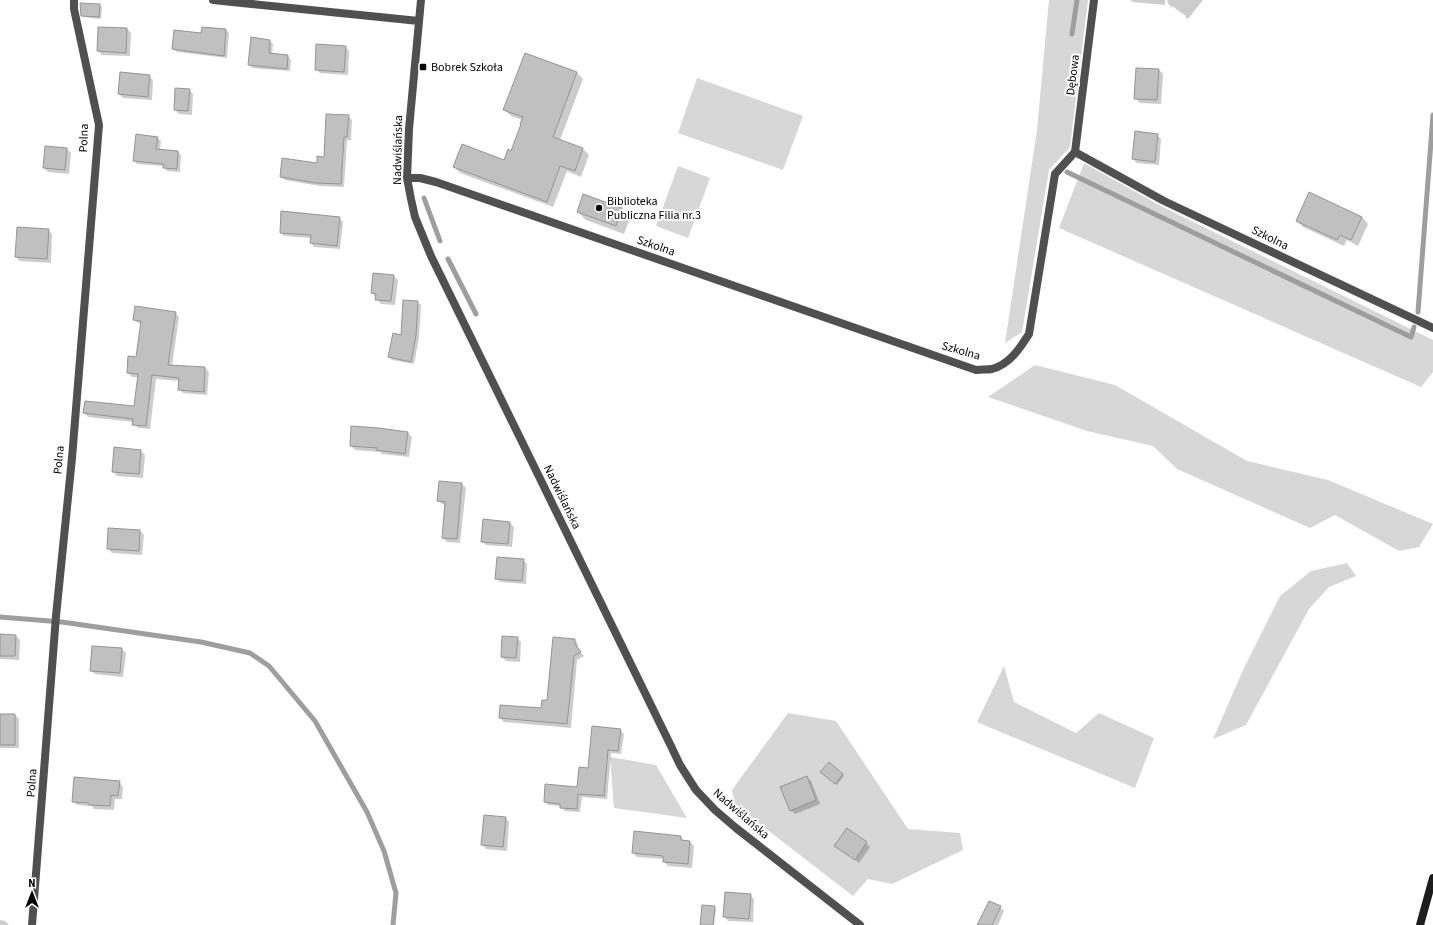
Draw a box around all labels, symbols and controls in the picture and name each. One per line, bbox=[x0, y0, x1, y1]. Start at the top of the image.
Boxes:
street label: Dębowa bbox=[1062, 54, 1084, 96]
place label: Bobrek Szkoła bbox=[431, 59, 503, 76]
marker: Bobrek Szkoła bbox=[418, 62, 428, 72]
street label: Nadwiślańska bbox=[389, 115, 407, 185]
street label: Polna bbox=[75, 123, 93, 153]
place label: Biblioteka Publiczna Filia nr.3 bbox=[607, 193, 701, 224]
marker: Biblioteka Publiczna Filia nr.3 bbox=[594, 203, 604, 213]
street label: Szkolna bbox=[1249, 222, 1291, 254]
street label: Szkolna bbox=[635, 232, 677, 260]
street label: Szkolna bbox=[940, 337, 982, 365]
street label: Polna bbox=[49, 445, 69, 475]
street label: Nadwiślańska bbox=[539, 462, 585, 532]
street label: Polna bbox=[23, 768, 41, 798]
street label: Nadwiślańska bbox=[709, 785, 773, 843]
north arrow bbox=[12, 873, 52, 913]
text: N bbox=[28, 876, 36, 891]

